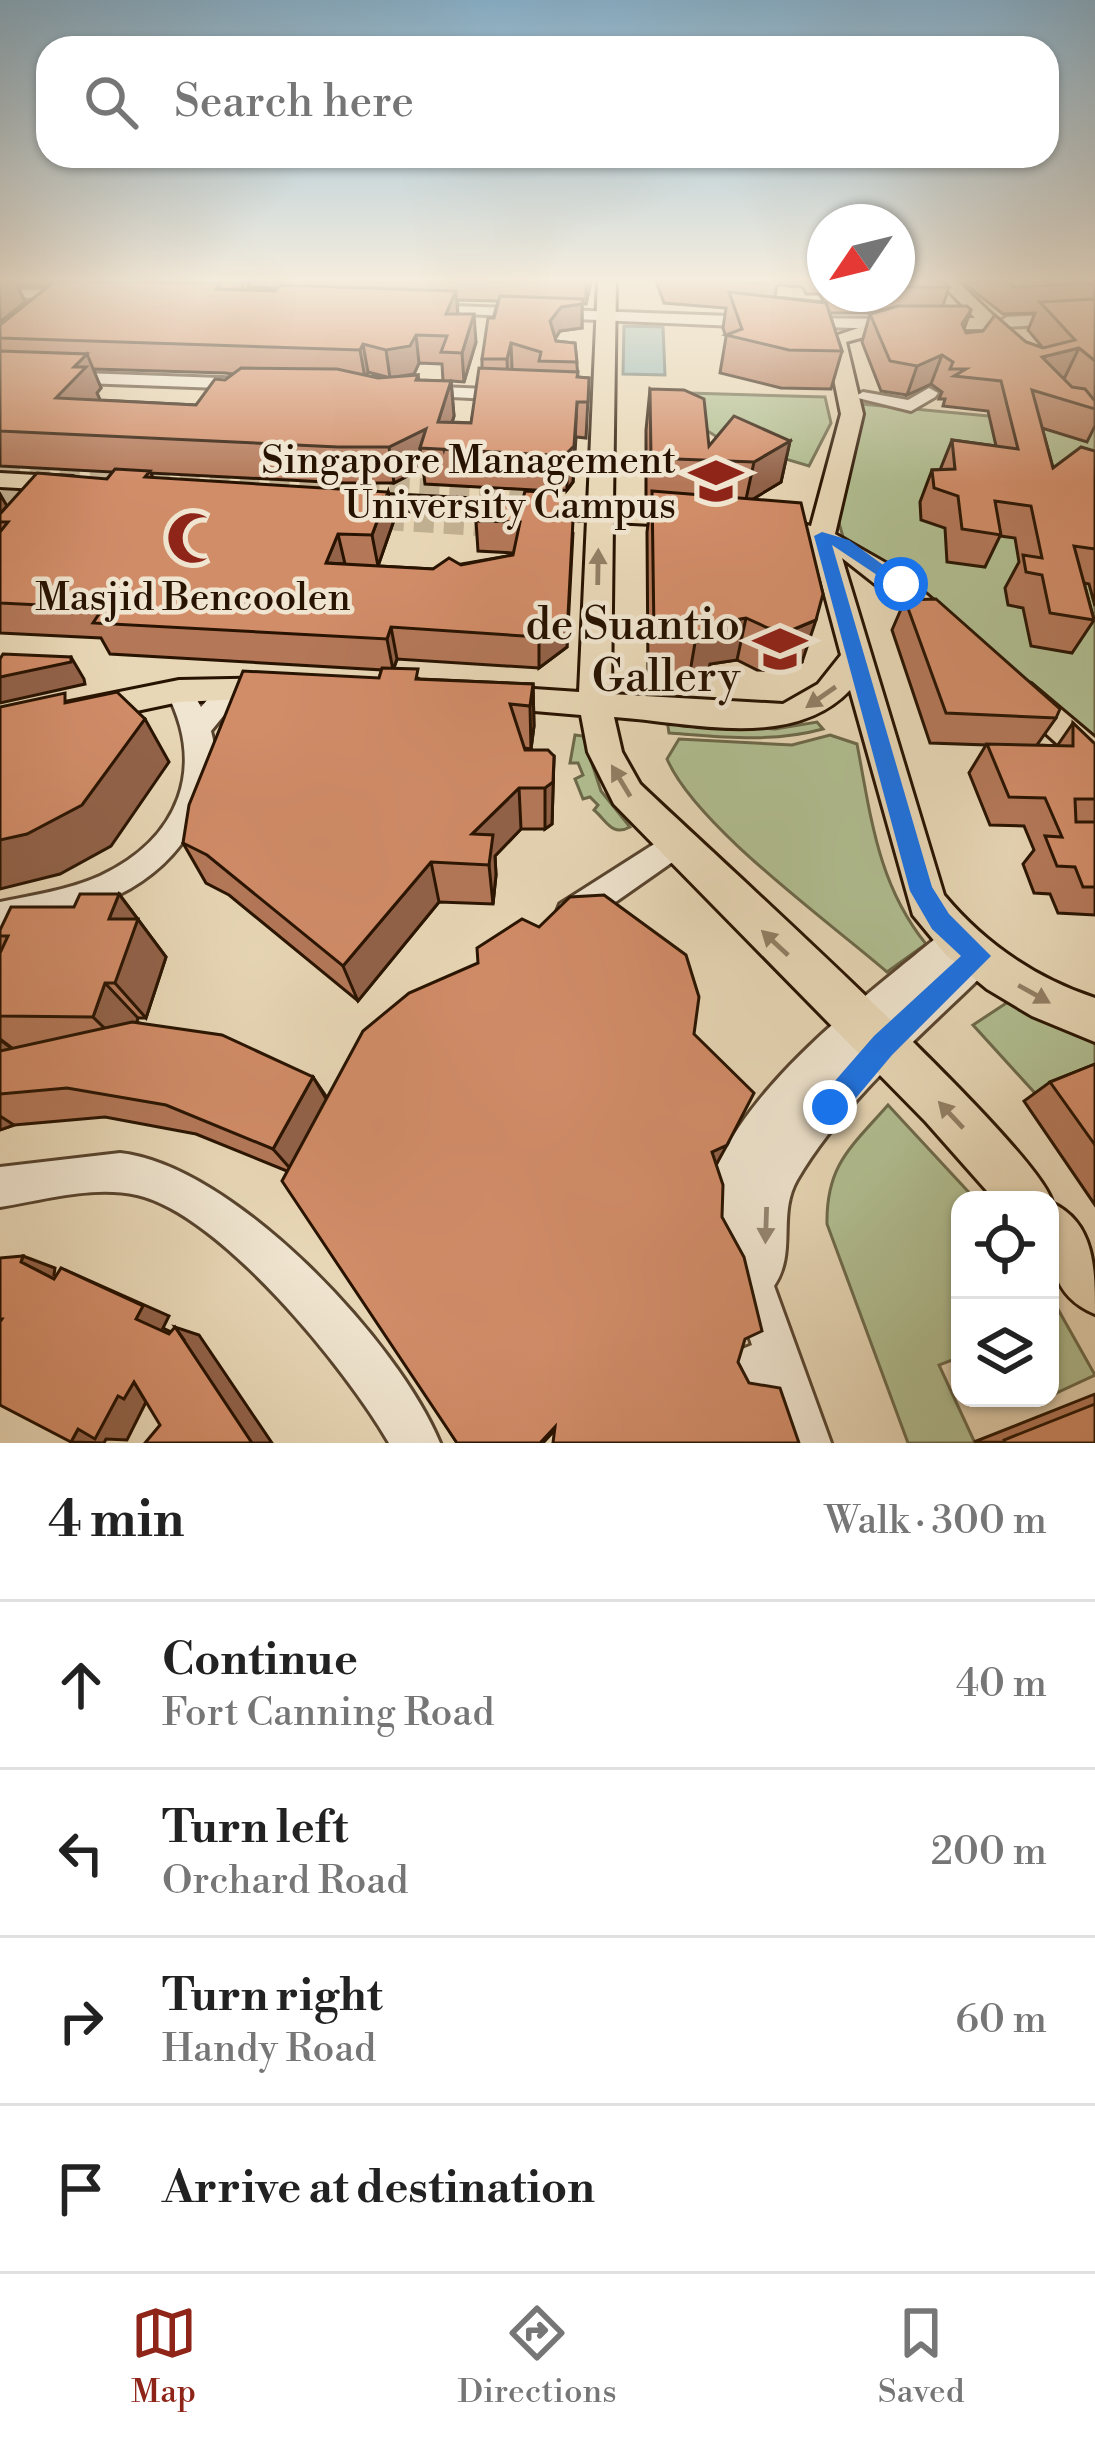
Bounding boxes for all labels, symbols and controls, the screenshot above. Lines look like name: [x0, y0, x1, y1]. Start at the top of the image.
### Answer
search box: [36, 36, 1059, 168]
icon: search: [78, 69, 144, 135]
text: Search here: [174, 74, 414, 131]
north arrow: [807, 204, 915, 312]
place label: Singapore Management University Campus: [261, 437, 676, 531]
school or university icon: Singapore Management University Campus: [687, 452, 745, 510]
mosque icon: Masjid Bencoolen: [164, 509, 222, 567]
one-way arrow: [588, 547, 607, 585]
route start: [874, 557, 928, 611]
place label: Masjid Bencoolen: [35, 574, 351, 623]
place label: de Suantio Gallery: [525, 597, 741, 706]
school or university icon: de Suantio Gallery: [751, 620, 809, 678]
one-way arrow: [805, 684, 837, 707]
one-way arrow: [611, 765, 633, 798]
one-way arrow: [761, 929, 790, 957]
one-way arrow: [1017, 982, 1050, 1003]
route end: [803, 1080, 857, 1134]
one-way arrow: [938, 1101, 966, 1130]
map controls: [951, 1191, 1059, 1407]
button: locate: [951, 1191, 1059, 1299]
one-way arrow: [756, 1206, 775, 1244]
button: layers: [951, 1299, 1059, 1407]
text: 4 min: [48, 1489, 184, 1553]
text: Walk · 300 m: [825, 1497, 1047, 1546]
text: Continue: [162, 1632, 358, 1689]
icon: ahead: [48, 1652, 114, 1718]
text: 40 m: [956, 1660, 1047, 1709]
text: Fort Canning Road: [162, 1689, 494, 1738]
text: Turn left: [162, 1800, 348, 1857]
icon: left: [48, 1820, 114, 1886]
text: 200 m: [931, 1828, 1047, 1877]
text: Orchard Road: [162, 1857, 408, 1906]
text: Turn right: [162, 1968, 383, 2025]
icon: right: [48, 1988, 114, 2054]
text: 60 m: [955, 1996, 1047, 2045]
text: Handy Road: [162, 2025, 376, 2074]
icon: arrive: [48, 2156, 114, 2222]
text: Arrive at destination: [162, 2160, 595, 2217]
tab: Map: [131, 2300, 197, 2413]
tab: Directions: [458, 2300, 617, 2413]
tab: Saved: [878, 2300, 964, 2413]

